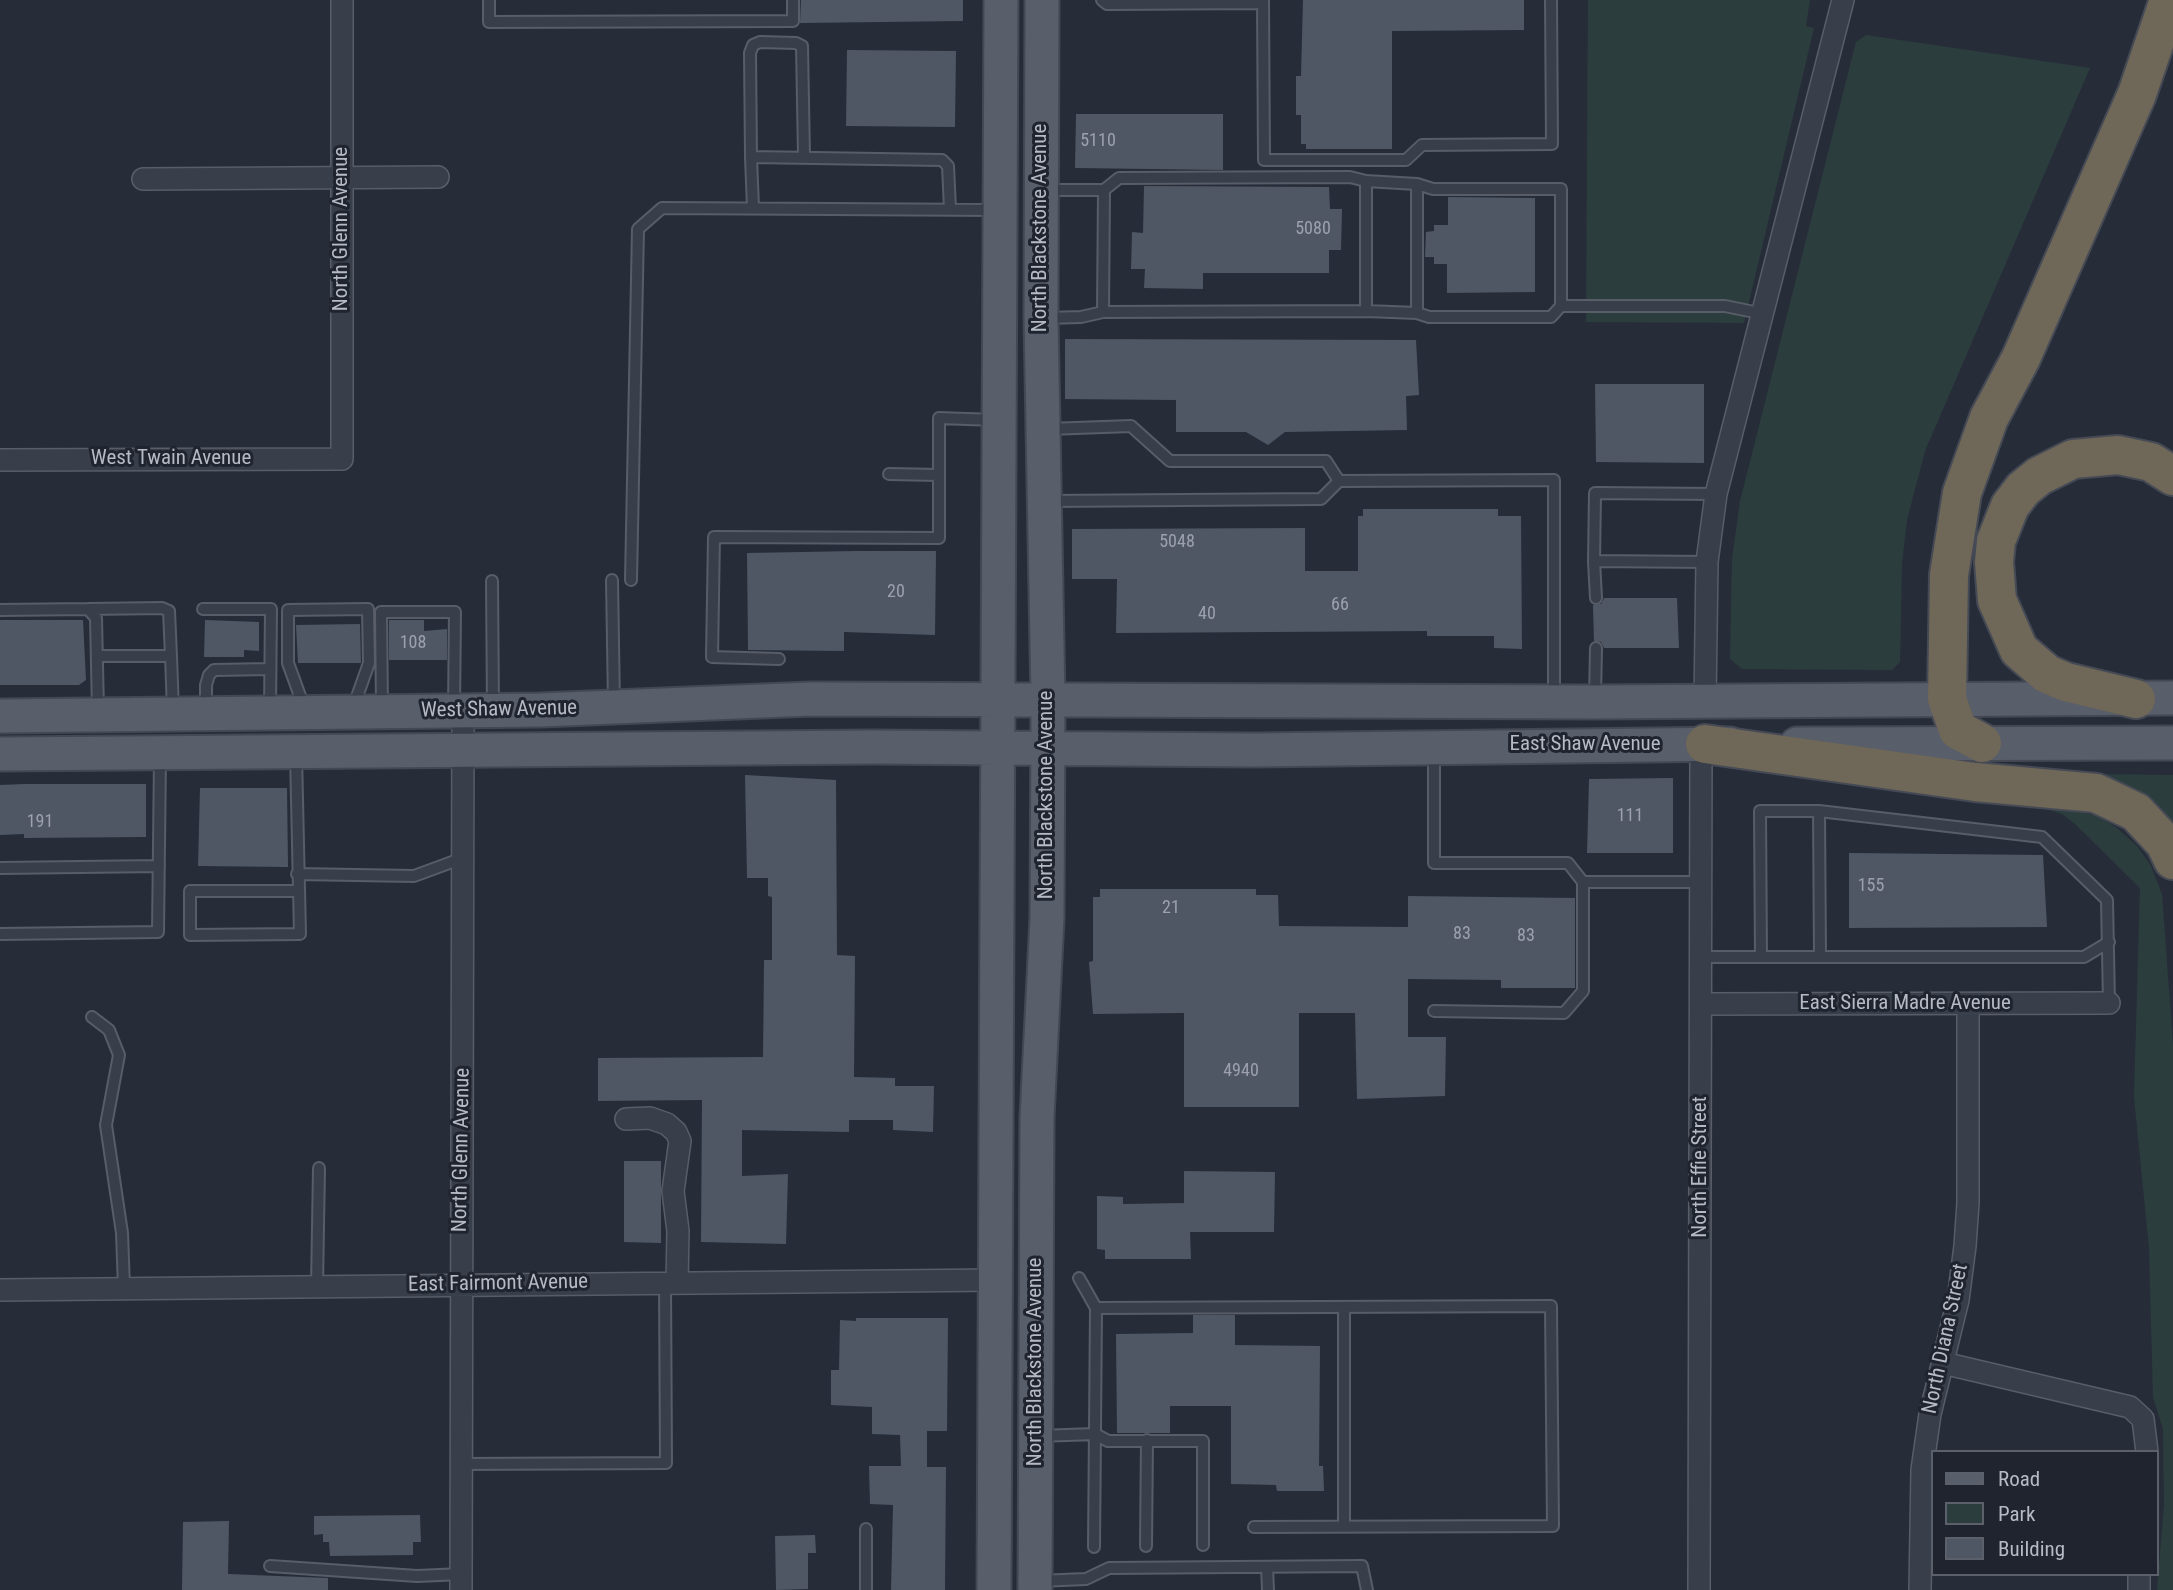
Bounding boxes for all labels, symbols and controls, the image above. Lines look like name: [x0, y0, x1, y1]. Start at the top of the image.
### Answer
street label: North Blackstone Avenue: [1028, 124, 1054, 332]
house number: 5110: [1080, 130, 1116, 152]
street label: North Glenn Avenue: [329, 147, 355, 311]
house number: 5080: [1295, 218, 1331, 240]
street label: West Twain Avenue: [91, 446, 251, 472]
house number: 5048: [1159, 531, 1195, 553]
house number: 20: [887, 581, 905, 603]
house number: 66: [1331, 594, 1349, 616]
house number: 40: [1198, 603, 1216, 625]
house number: 108: [400, 632, 426, 654]
street label: North Blackstone Avenue: [1034, 691, 1060, 899]
street label: West Shaw Avenue: [421, 696, 577, 724]
street label: East Shaw Avenue: [1509, 732, 1661, 758]
house number: 111: [1617, 805, 1643, 827]
house number: 191: [27, 811, 53, 833]
house number: 155: [1858, 875, 1884, 897]
house number: 21: [1162, 897, 1180, 919]
house number: 83: [1453, 923, 1471, 945]
house number: 83: [1517, 925, 1535, 947]
street label: East Sierra Madre Avenue: [1799, 991, 2011, 1017]
house number: 4940: [1223, 1060, 1259, 1082]
street label: North Glenn Avenue: [448, 1068, 476, 1232]
street label: North Effie Street: [1688, 1096, 1714, 1238]
street label: North Blackstone Avenue: [1023, 1258, 1049, 1466]
street label: North Diana Street: [1918, 1262, 1974, 1416]
street label: East Fairmont Avenue: [408, 1270, 588, 1298]
legend: [1932, 1450, 2159, 1576]
text: Road: [1998, 1467, 2040, 1491]
text: Park: [1998, 1502, 2035, 1526]
text: Building: [1998, 1537, 2065, 1561]

